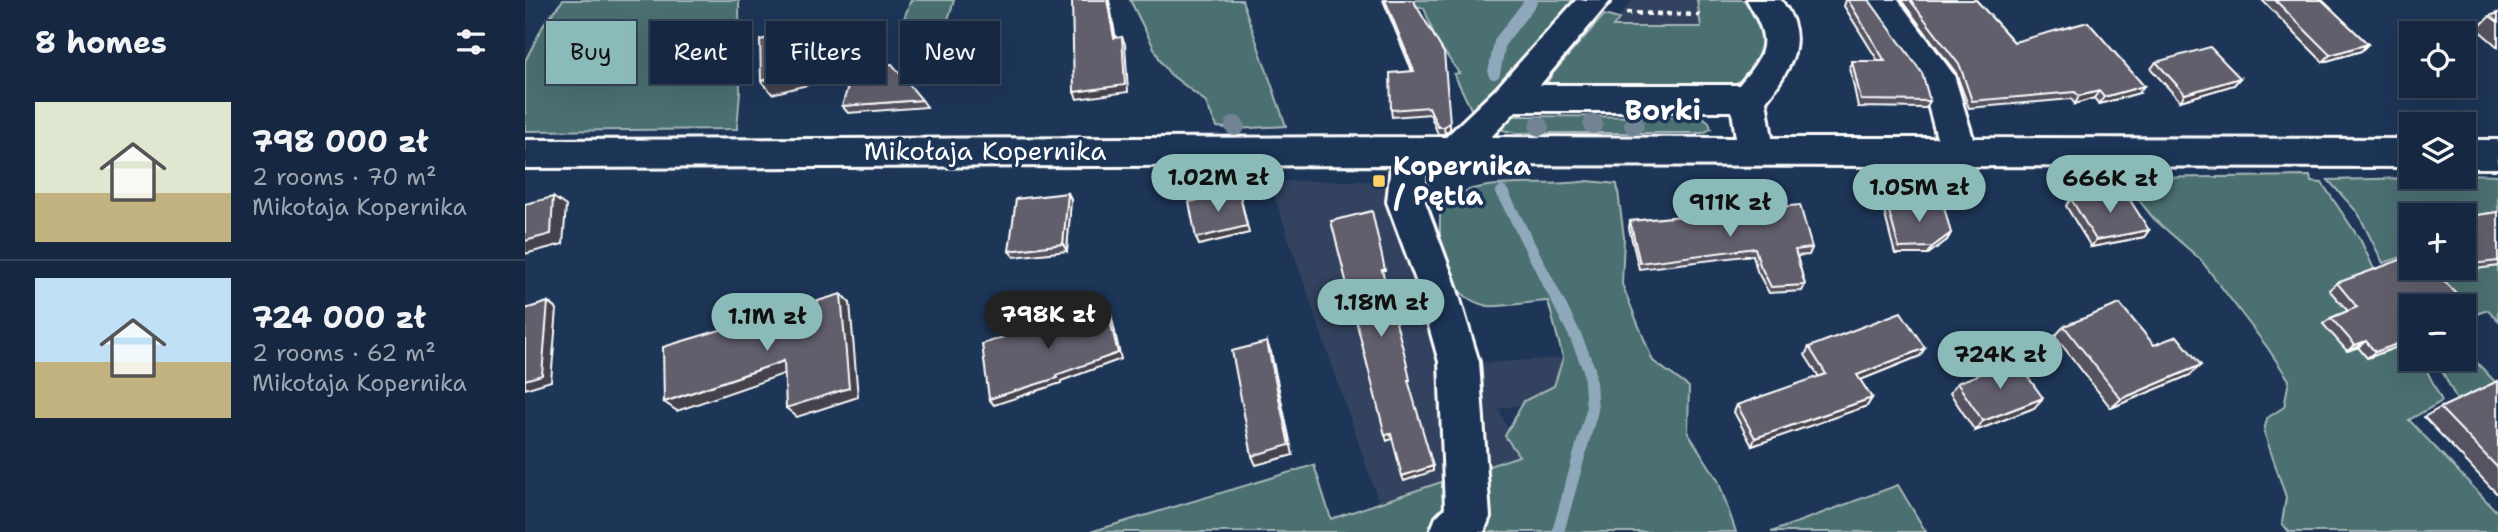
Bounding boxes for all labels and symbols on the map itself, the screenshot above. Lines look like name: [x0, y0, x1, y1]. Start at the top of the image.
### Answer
district label: Borki: [1625, 91, 1701, 129]
street label: Mikołaja Kopernika: [864, 133, 1106, 168]
place label: Kopernika / Pętla: [1393, 148, 1531, 213]
pin: 1.02M zł: [1146, 154, 1290, 214]
pin: 666K zł: [2045, 156, 2175, 215]
pin: 1.05M zł: [1847, 164, 1991, 224]
marker: Kopernika / Pętla: [1371, 173, 1387, 189]
pin: 911K zł: [1665, 180, 1795, 239]
pin: 1.18M zł: [1309, 280, 1453, 339]
pin: 798K zł: [983, 292, 1113, 351]
pin: 1.1M zł: [702, 294, 832, 353]
pin: 724K zł: [1935, 332, 2065, 391]

